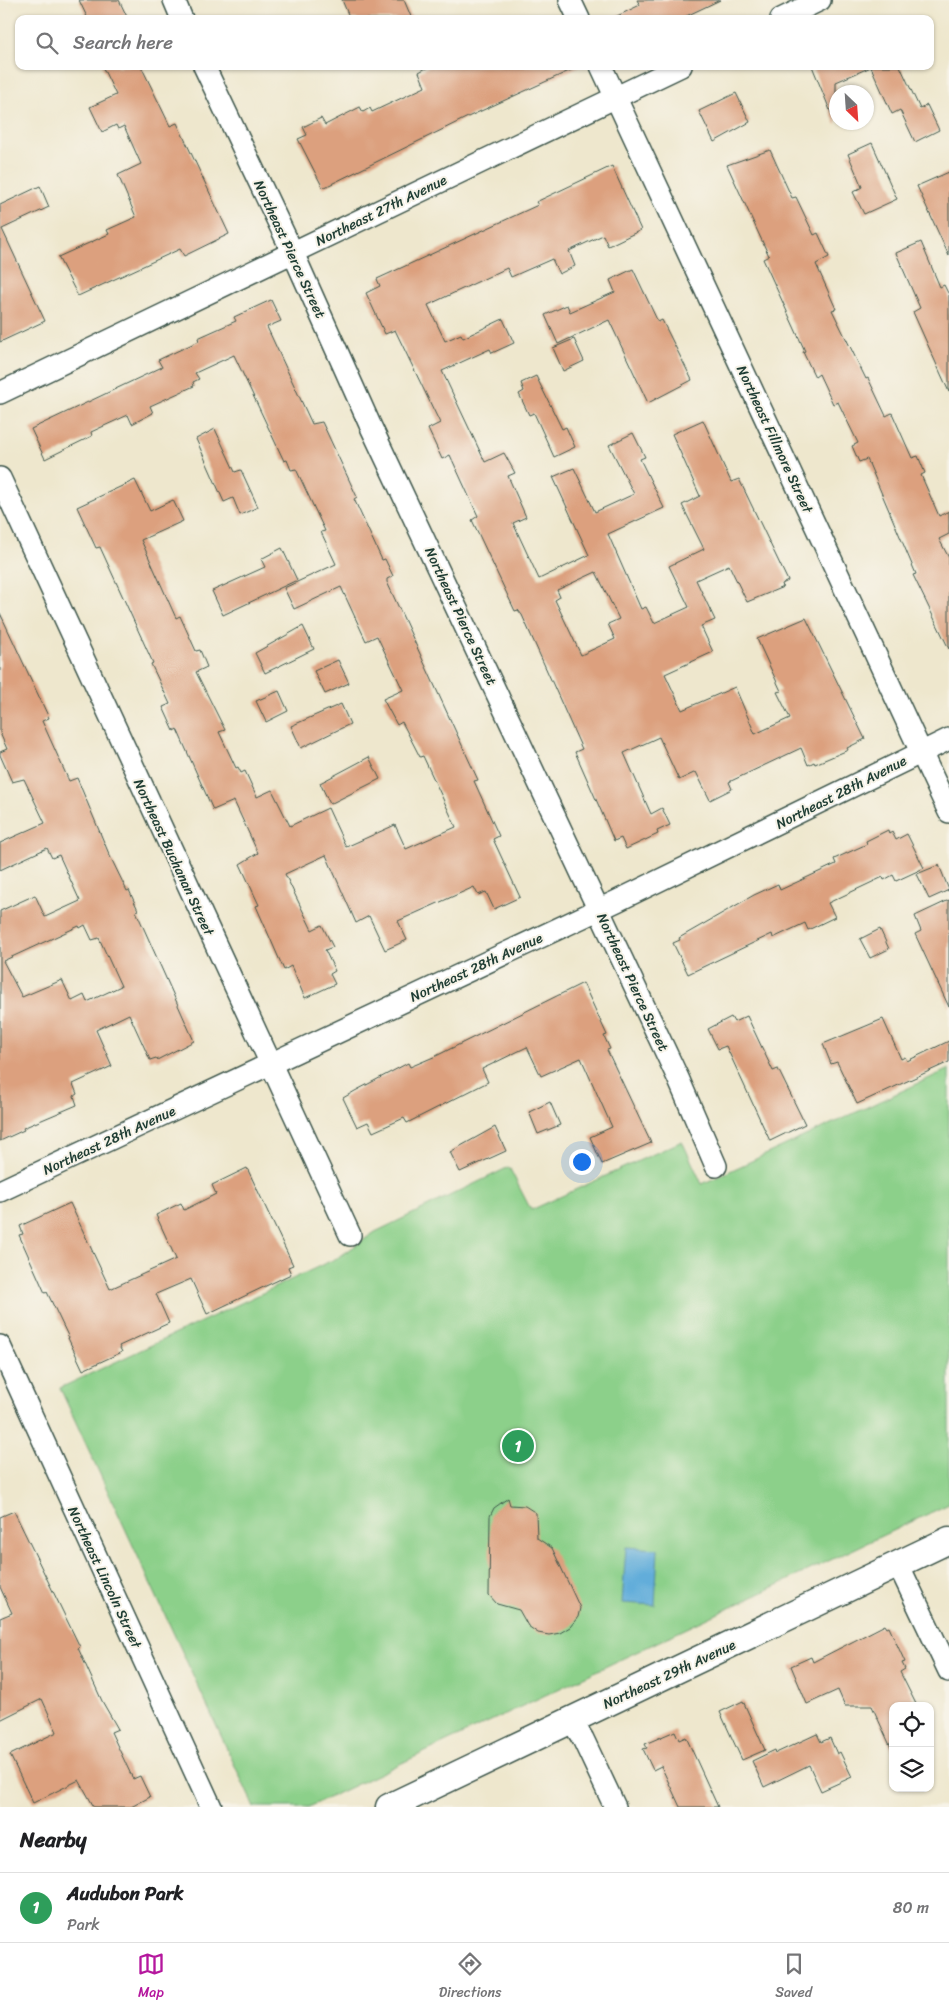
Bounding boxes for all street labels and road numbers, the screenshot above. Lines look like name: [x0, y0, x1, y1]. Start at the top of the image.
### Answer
street label: Northeast 27th Avenue: [311, 168, 452, 253]
street label: Northeast Pierce Street: [246, 176, 333, 323]
street label: Northeast Fillmore Street: [729, 361, 820, 518]
street label: Northeast Pierce Street: [417, 543, 504, 690]
street label: Northeast 28th Avenue: [771, 748, 911, 836]
street label: Northeast Buchanan Street: [126, 775, 222, 941]
street label: Northeast Pierce Street: [589, 909, 676, 1056]
street label: Northeast 28th Avenue: [406, 926, 547, 1009]
street label: Northeast 28th Avenue: [39, 1099, 180, 1182]
street label: Northeast Lincoln Street: [61, 1502, 149, 1654]
street label: Northeast 29th Avenue: [598, 1632, 740, 1716]

